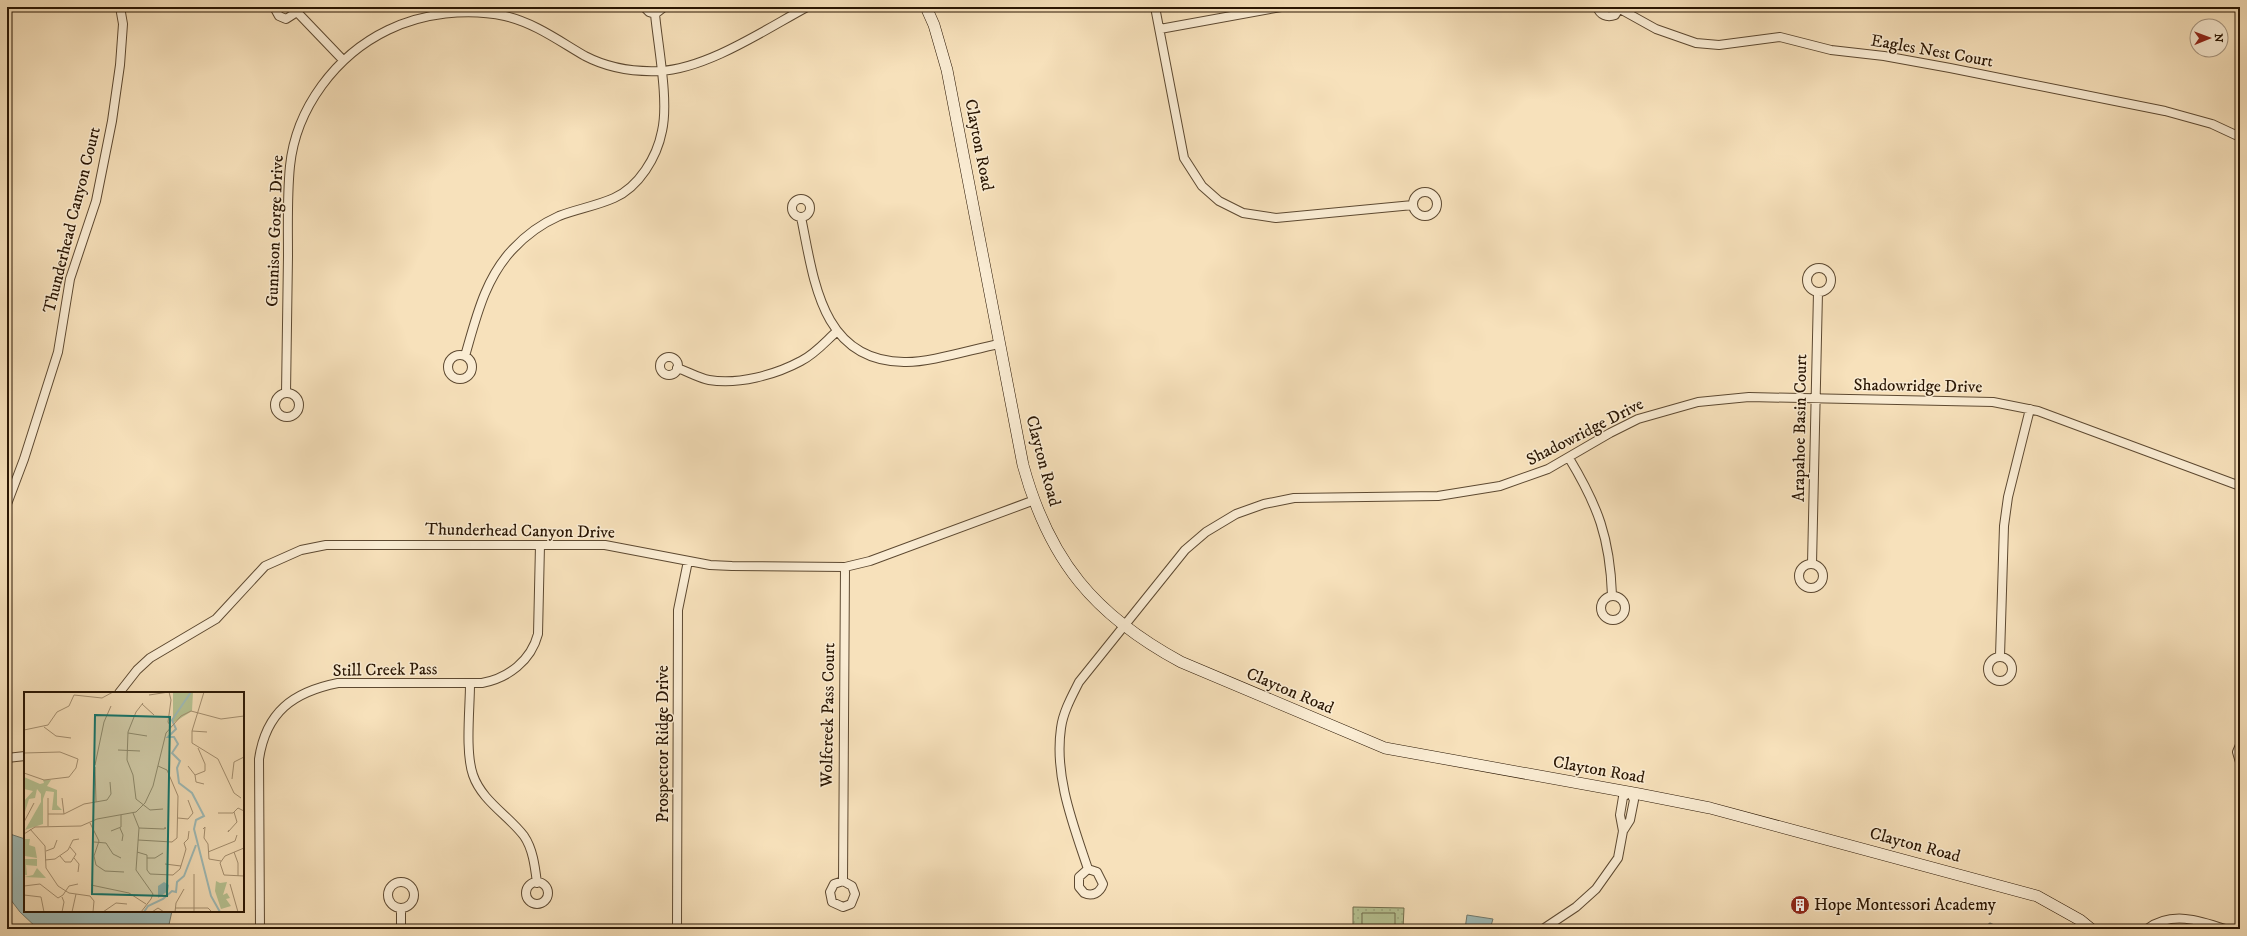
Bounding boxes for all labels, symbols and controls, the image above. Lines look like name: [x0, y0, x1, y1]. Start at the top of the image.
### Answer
north arrow: [2189, 18, 2229, 58]
street label: Eagles Nest Court: [1869, 29, 1995, 73]
text: N: [2211, 33, 2225, 42]
street label: Clayton Road: [959, 97, 999, 193]
street label: Thunderhead Canyon Court: [38, 124, 106, 316]
street label: Gunnison Gorge Drive: [261, 155, 289, 307]
street label: Arapahoe Basin Court: [1788, 353, 1812, 502]
street label: Shadowridge Drive: [1853, 374, 1983, 398]
street label: Shadowridge Drive: [1523, 393, 1647, 471]
street label: Clayton Road: [1020, 413, 1066, 509]
street label: Thunderhead Canyon Drive: [425, 518, 615, 544]
street label: Wolfcreek Pass Court: [816, 642, 840, 789]
street label: Still Creek Pass: [332, 658, 438, 682]
street label: Clayton Road: [1243, 663, 1338, 720]
street label: Prospector Ridge Drive: [652, 665, 674, 823]
inset map: [24, 692, 244, 912]
street label: Clayton Road: [1551, 751, 1647, 789]
street label: Clayton Road: [1867, 822, 1963, 868]
building icon: Hope Montessori Academy: [1789, 894, 1811, 916]
place label: Hope Montessori Academy: [1814, 894, 1997, 916]

